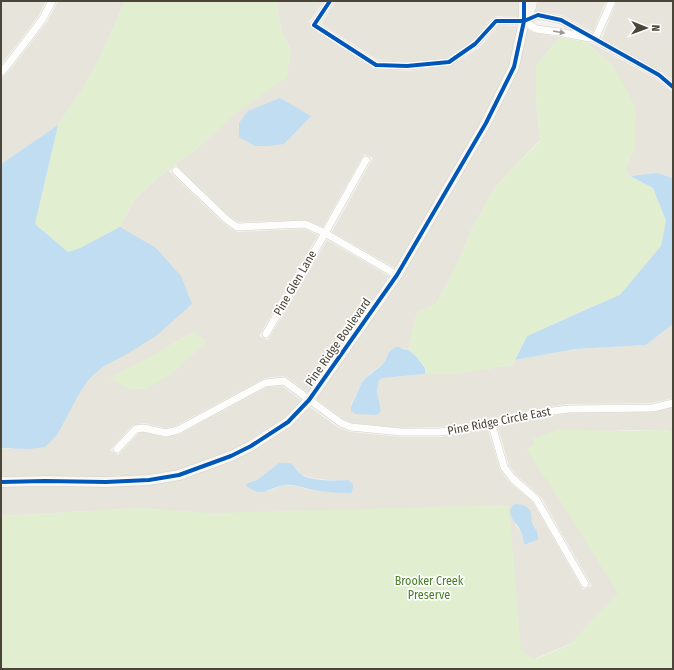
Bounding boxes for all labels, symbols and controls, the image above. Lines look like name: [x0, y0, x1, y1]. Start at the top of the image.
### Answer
north arrow: [626, 8, 666, 48]
text: N: [649, 25, 662, 32]
one-way arrow: [553, 29, 565, 35]
street label: Pine Glen Lane: [271, 248, 319, 318]
street label: Pine Ridge Boulevard: [302, 295, 374, 389]
street label: Pine Ridge Circle East: [446, 404, 552, 438]
park label: Brooker Creek Preserve: [395, 574, 464, 602]

